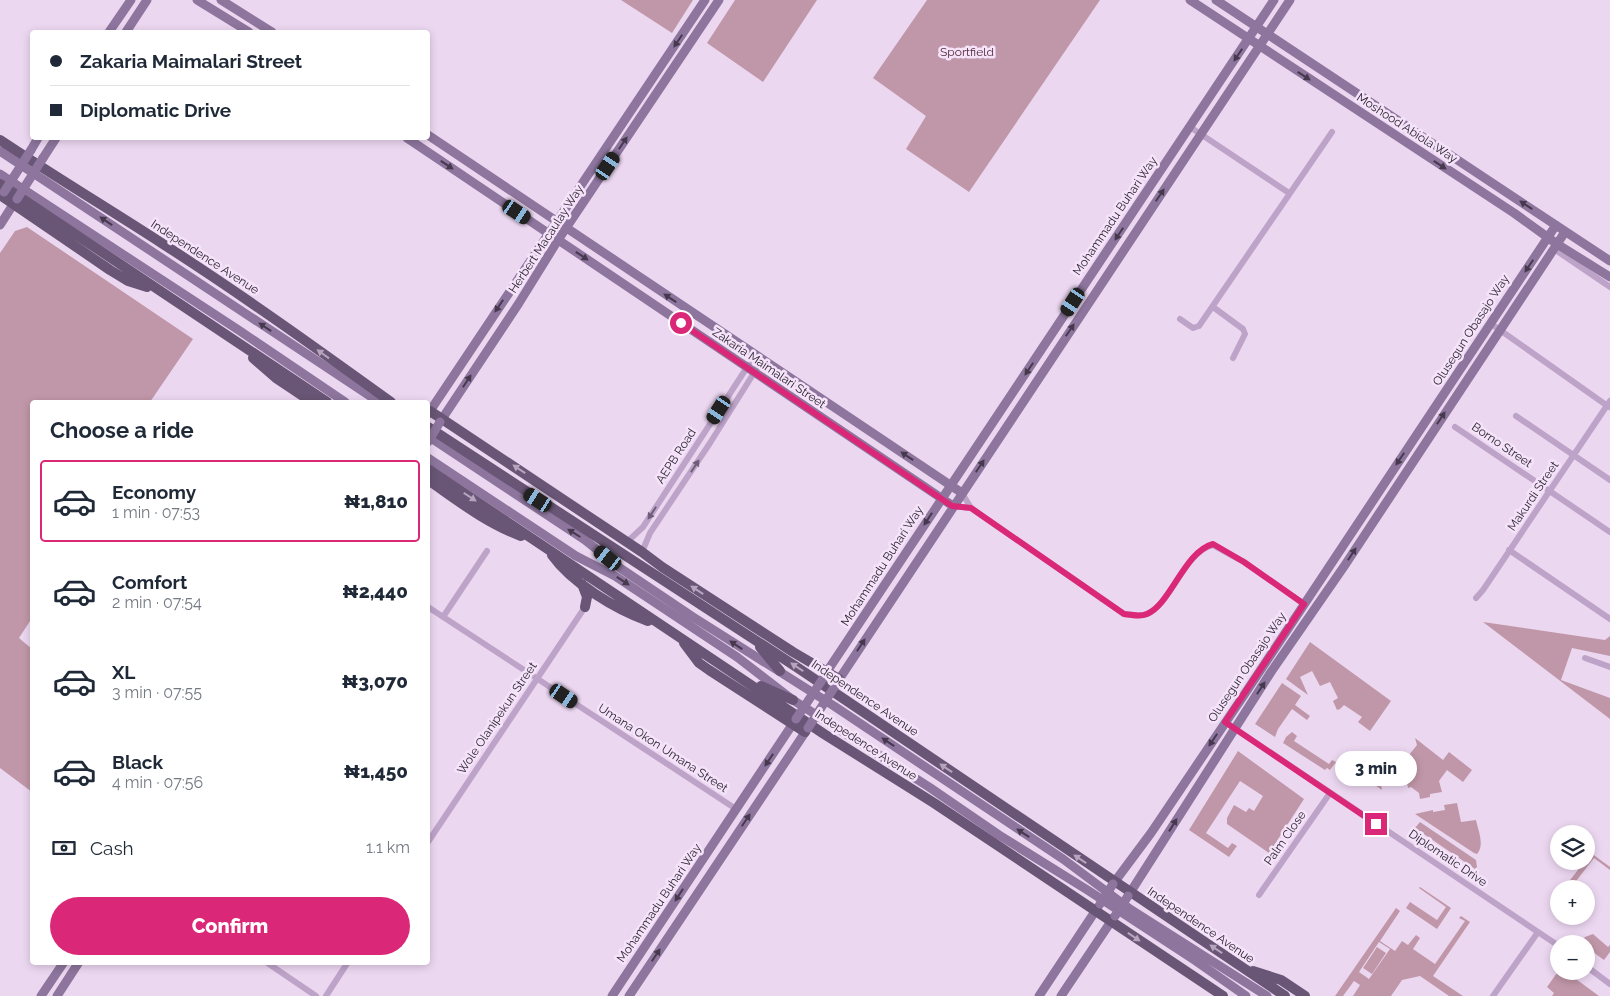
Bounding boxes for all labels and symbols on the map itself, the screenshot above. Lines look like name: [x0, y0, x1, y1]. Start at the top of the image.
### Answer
one-way arrow: [673, 34, 683, 48]
park label: Sportfield: [940, 45, 994, 59]
one-way arrow: [1233, 48, 1243, 62]
one-way arrow: [1297, 71, 1310, 80]
street label: Moshood Abiola Way: [1354, 90, 1460, 166]
one-way arrow: [618, 136, 628, 150]
car: [593, 149, 622, 183]
street label: Mohammadu Buhari Way: [1070, 154, 1160, 278]
one-way arrow: [441, 160, 454, 170]
one-way arrow: [1433, 160, 1446, 169]
street label: Herbert Macaulay Way: [506, 182, 587, 296]
one-way arrow: [1155, 188, 1165, 202]
car: [500, 197, 533, 227]
one-way arrow: [1519, 200, 1533, 210]
one-way arrow: [99, 216, 113, 226]
street label: Independence Avenue: [148, 217, 262, 297]
one-way arrow: [1114, 227, 1123, 241]
one-way arrow: [575, 251, 589, 261]
one-way arrow: [1524, 259, 1533, 272]
street label: Olusegun Obasajo Way: [1430, 272, 1512, 388]
car: [1058, 285, 1087, 319]
one-way arrow: [663, 293, 676, 302]
one-way arrow: [494, 299, 504, 313]
route start: [670, 312, 692, 334]
one-way arrow: [258, 322, 272, 332]
one-way arrow: [1065, 324, 1075, 337]
street label: Zakaria Maimalari Street: [710, 325, 828, 411]
one-way arrow: [317, 348, 330, 359]
one-way arrow: [1024, 363, 1033, 376]
one-way arrow: [462, 375, 472, 388]
car: [704, 393, 733, 427]
one-way arrow: [1437, 412, 1446, 425]
street label: Borno Street: [1469, 420, 1535, 470]
street label: AEPB Road: [653, 426, 699, 486]
one-way arrow: [900, 451, 914, 461]
one-way arrow: [1395, 452, 1405, 466]
one-way arrow: [691, 459, 700, 473]
one-way arrow: [975, 459, 985, 473]
street label: Makurdi Street: [1505, 459, 1561, 533]
one-way arrow: [512, 465, 526, 474]
car: [521, 486, 554, 514]
one-way arrow: [463, 493, 477, 502]
street label: Mohammadu Buhari Way: [838, 503, 926, 629]
one-way arrow: [648, 506, 657, 520]
one-way arrow: [923, 512, 933, 525]
one-way arrow: [567, 529, 580, 538]
car: [591, 543, 624, 573]
one-way arrow: [1348, 547, 1357, 561]
one-way arrow: [616, 577, 630, 586]
one-way arrow: [690, 585, 704, 595]
street label: Olusegun Obasajo Way: [1205, 609, 1289, 725]
one-way arrow: [857, 638, 866, 652]
one-way arrow: [730, 641, 743, 650]
street label: Independence Avenue: [809, 657, 921, 739]
street label: Wole Olanipekun Street: [454, 659, 540, 777]
one-way arrow: [790, 662, 804, 672]
car: [547, 681, 580, 711]
one-way arrow: [1256, 682, 1265, 695]
street label: Umana Okon Umana Street: [596, 701, 730, 795]
street label: Indepedence Avenue: [812, 707, 920, 783]
one-way arrow: [1208, 734, 1218, 747]
one-way arrow: [881, 737, 895, 747]
callout: 3 min: [1335, 752, 1417, 786]
one-way arrow: [764, 753, 774, 766]
one-way arrow: [939, 763, 952, 773]
street label: Palm Close: [1261, 808, 1309, 868]
one-way arrow: [741, 813, 751, 827]
route end: [1365, 813, 1387, 835]
one-way arrow: [1168, 819, 1178, 832]
street label: Diplomatic Drive: [1406, 827, 1490, 889]
one-way arrow: [1016, 828, 1030, 837]
street label: Mohammadu Buhari Way: [614, 841, 704, 965]
one-way arrow: [1074, 854, 1087, 864]
street label: Independence Avenue: [1145, 884, 1257, 966]
one-way arrow: [675, 889, 684, 902]
one-way arrow: [1127, 932, 1141, 942]
one-way arrow: [1209, 944, 1222, 954]
one-way arrow: [651, 949, 661, 962]

